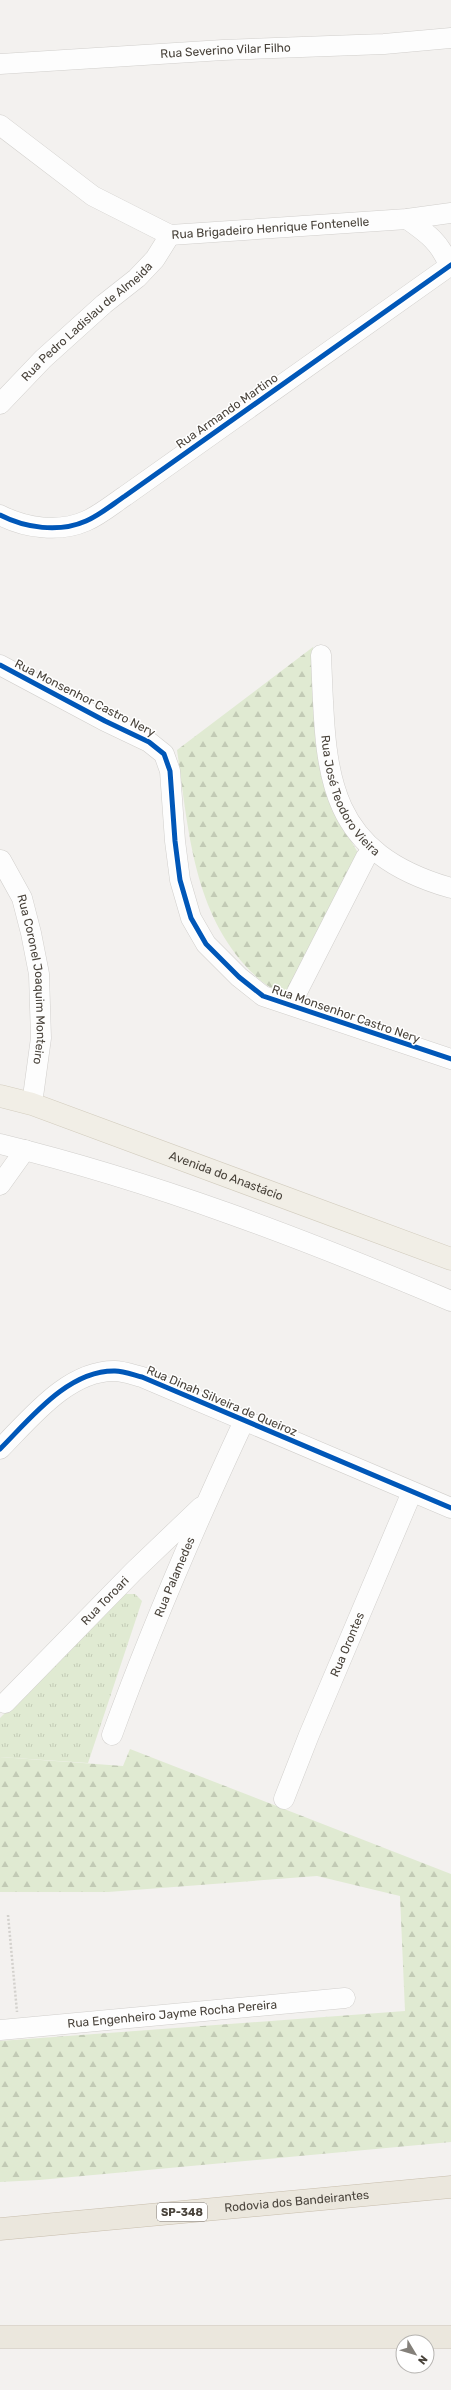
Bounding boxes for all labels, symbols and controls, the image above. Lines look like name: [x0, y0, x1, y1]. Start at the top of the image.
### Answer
street label: Rua Severino Vilar Filho: [160, 40, 291, 61]
street label: Rua Brigadeiro Henrique Fontenelle: [171, 215, 370, 242]
street label: Rua Pedro Ladislau de Almeida: [19, 259, 155, 384]
street label: Rua Armando Martino: [173, 371, 281, 451]
street label: Rua Monsenhor Castro Nery: [12, 656, 158, 740]
street label: Rua José Teodoro Vieira: [318, 734, 383, 859]
street label: Rua Coronel Joaquim Monteiro: [14, 893, 48, 1066]
street label: Rua Monsenhor Castro Nery: [270, 982, 422, 1046]
street label: Avenida do Anastácio: [167, 1148, 285, 1203]
street label: Rua Dinah Silveira de Queiroz: [144, 1363, 300, 1439]
street label: Rua Palamedes: [151, 1535, 198, 1619]
street label: Rua Toroari: [78, 1573, 132, 1628]
street label: Rua Orontes: [327, 1610, 367, 1679]
street label: Rua Engenheiro Jayme Rocha Pereira: [67, 1997, 278, 2031]
street label: Rodovia dos Bandeirantes: [224, 2188, 370, 2215]
road number: SP-348: [157, 2203, 207, 2221]
north arrow: [395, 2334, 435, 2374]
text: N: [415, 2353, 430, 2367]

